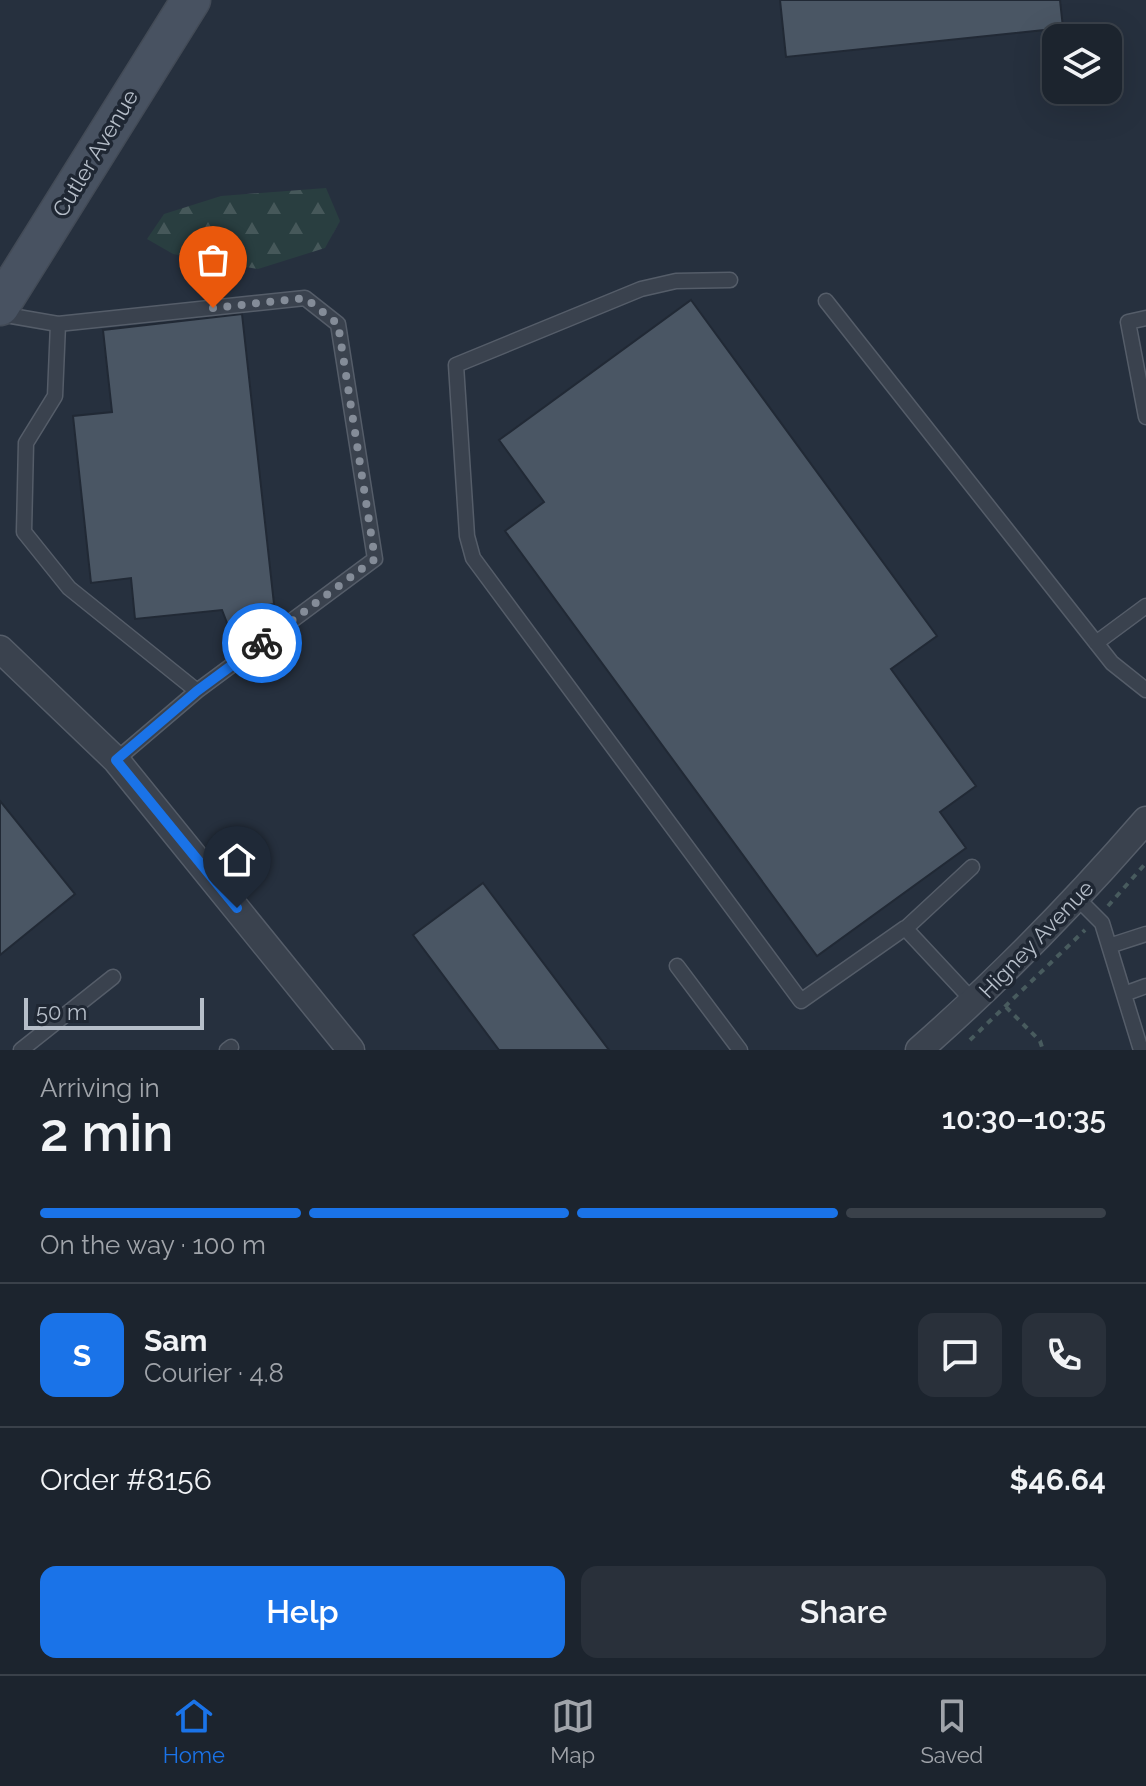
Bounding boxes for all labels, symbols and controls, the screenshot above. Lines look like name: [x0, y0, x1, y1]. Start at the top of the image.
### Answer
map controls: [1042, 24, 1122, 104]
button: layers: [1042, 24, 1122, 104]
street label: Cutler Avenue: [47, 85, 143, 221]
pin: [179, 226, 247, 308]
icon: bag: [191, 238, 235, 282]
courier: [222, 603, 302, 683]
icon: bike: [240, 621, 284, 665]
pin: [203, 826, 271, 908]
icon: home: [215, 838, 259, 882]
street label: Higney Avenue: [973, 875, 1099, 1003]
scale bar: [24, 994, 204, 1030]
text: 50 m: [36, 999, 87, 1025]
text: Arriving in: [40, 1073, 160, 1103]
text: 10:30–10:35: [942, 1101, 1106, 1136]
text: 2 min: [40, 1102, 173, 1163]
text: On the way · 100 m: [40, 1230, 266, 1260]
button: chat: [918, 1313, 1002, 1397]
button: phone: [1022, 1313, 1106, 1397]
text: Sam: [144, 1323, 207, 1358]
text: S: [73, 1338, 91, 1373]
text: Courier · 4.8: [144, 1358, 284, 1388]
text: Order #8156: [40, 1462, 212, 1497]
text: $46.64: [1010, 1462, 1106, 1497]
button: Help: [40, 1566, 565, 1658]
button: Share: [581, 1566, 1106, 1658]
tab: Home: [163, 1694, 225, 1768]
tab: Map: [550, 1694, 595, 1768]
tab: Saved: [920, 1694, 983, 1768]

